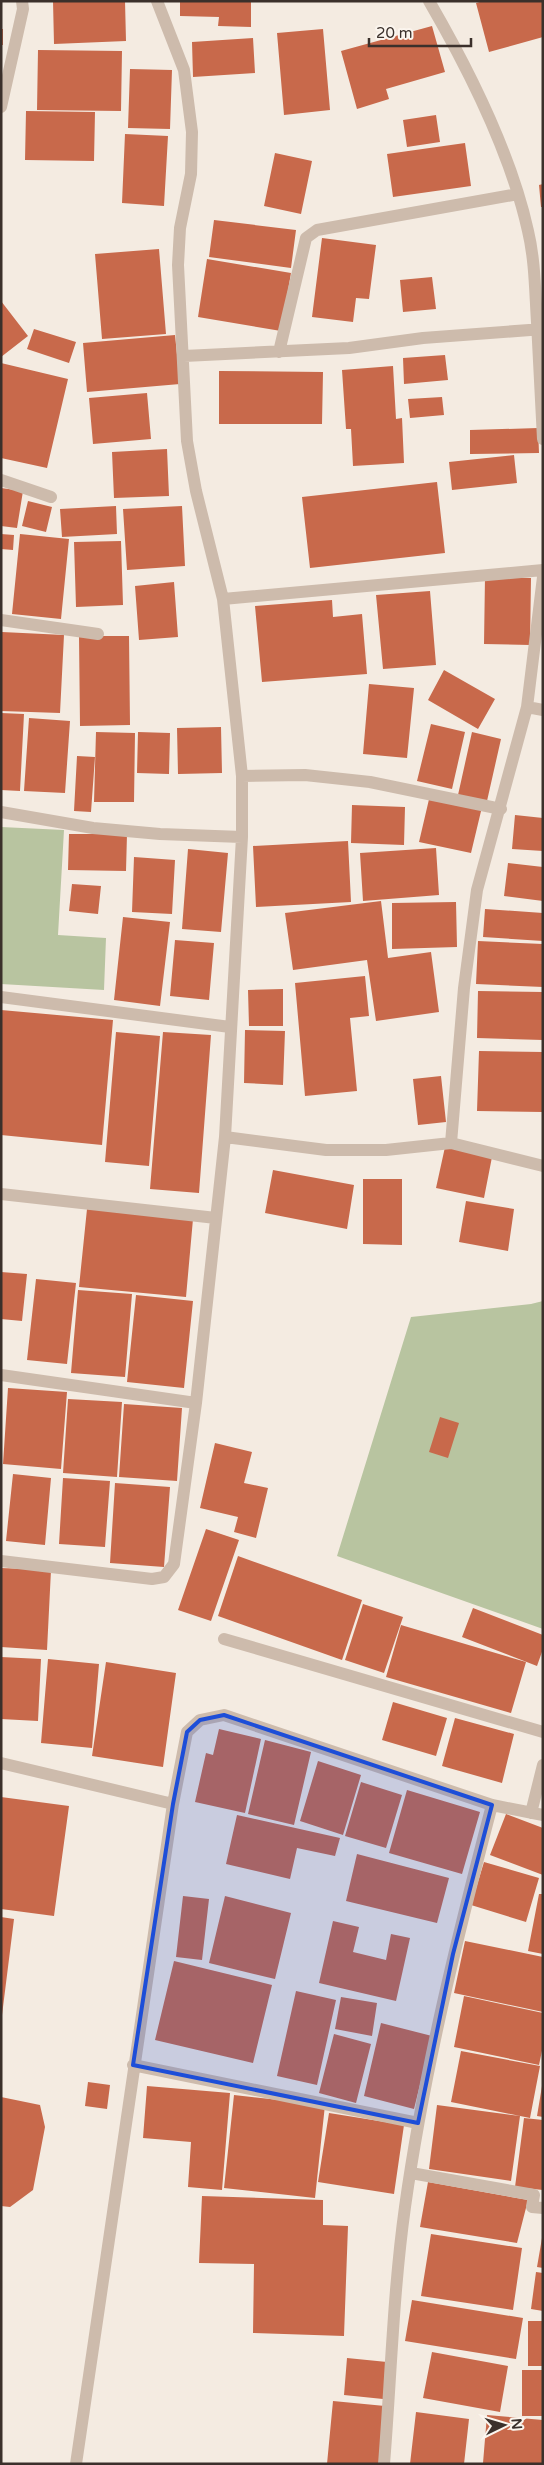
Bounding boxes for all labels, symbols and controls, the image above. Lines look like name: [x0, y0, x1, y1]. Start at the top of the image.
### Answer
scale bar: [369, 15, 472, 47]
text: 20 m: [376, 24, 413, 42]
north arrow: [479, 2400, 529, 2450]
text: N: [507, 2418, 525, 2430]

